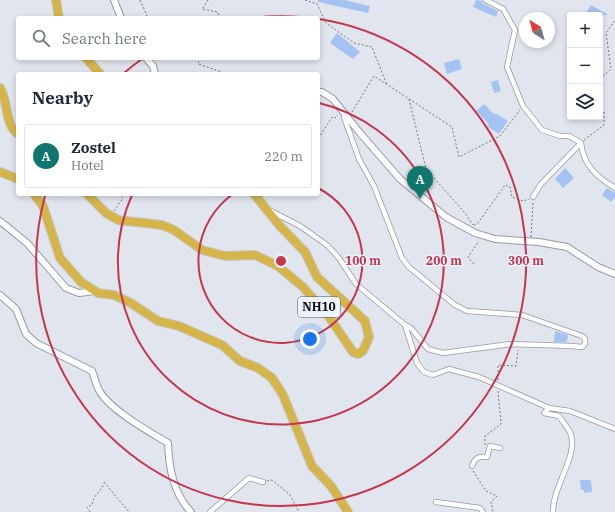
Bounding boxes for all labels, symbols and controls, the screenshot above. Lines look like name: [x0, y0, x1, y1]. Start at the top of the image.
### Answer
north arrow: [519, 12, 555, 48]
map controls: [567, 12, 603, 120]
button: +: [567, 12, 603, 48]
search box: [16, 16, 320, 60]
icon: search: [30, 27, 52, 49]
text: Search here: [62, 29, 147, 48]
button: −: [567, 48, 603, 84]
button: layers: [567, 84, 603, 120]
text: Nearby: [32, 87, 93, 109]
text: Zostel: [71, 138, 116, 157]
text: A: [41, 148, 51, 165]
text: 220 m: [264, 148, 303, 165]
text: Hotel: [71, 157, 104, 174]
pin: A: [407, 166, 433, 199]
text: 100 m: [345, 253, 381, 268]
text: 200 m: [426, 253, 462, 268]
text: 300 m: [508, 253, 544, 268]
centre of rings: [274, 254, 288, 268]
road number: NH10: [298, 297, 340, 317]
your location: [300, 329, 320, 349]

